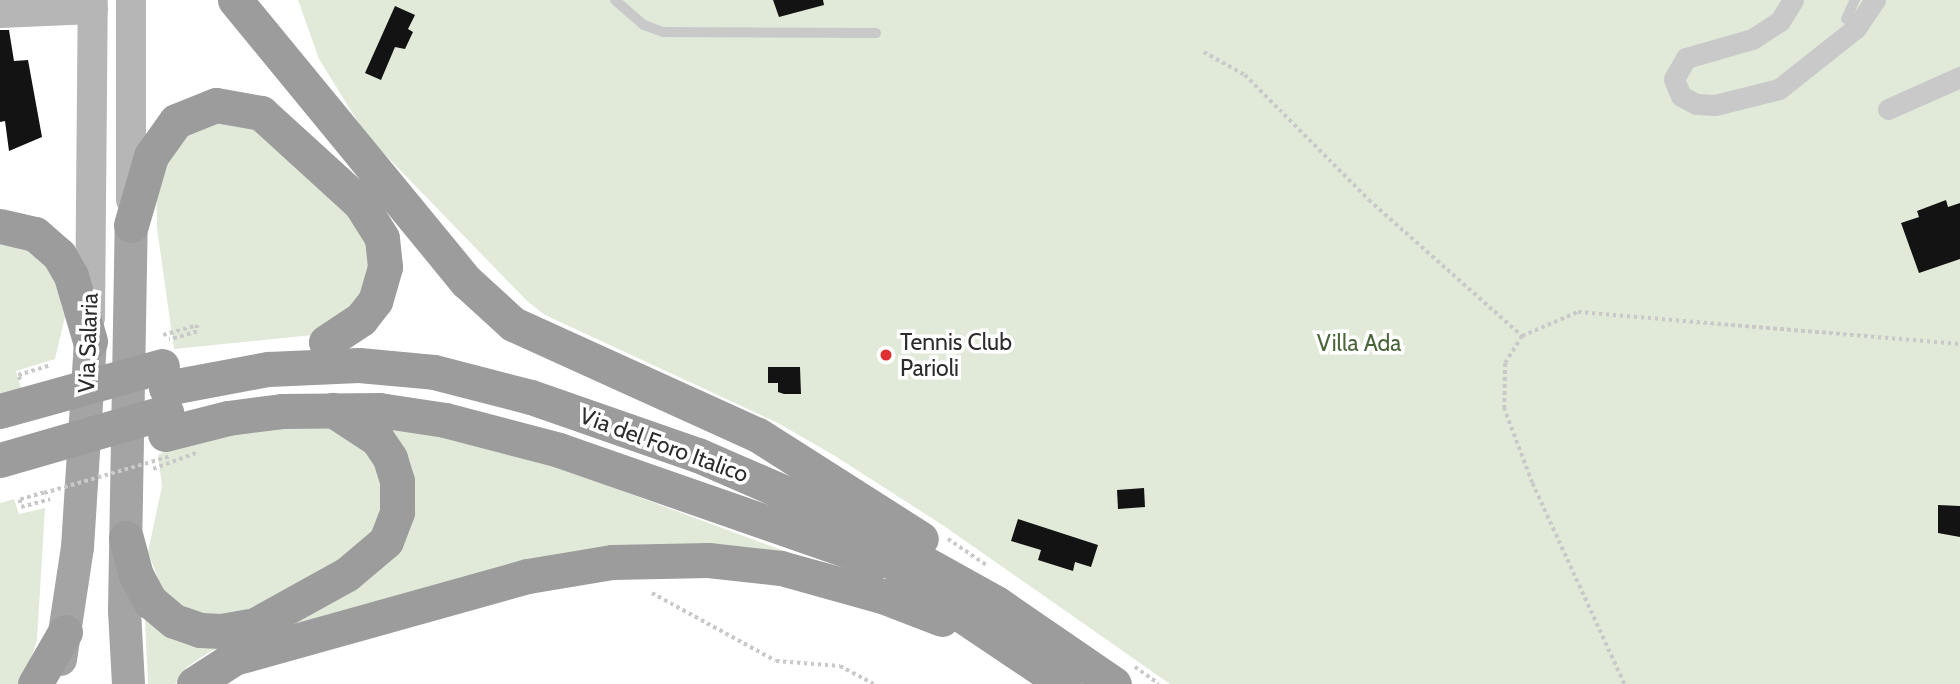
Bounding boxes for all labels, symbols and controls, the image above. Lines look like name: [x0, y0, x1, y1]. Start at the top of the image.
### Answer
street label: Via Salaria: [72, 292, 104, 394]
place label: Tennis Club Parioli: [900, 328, 1012, 382]
park label: Villa Ada: [1317, 329, 1401, 357]
marker: Tennis Club Parioli: [878, 347, 894, 363]
street label: Via del Foro Italico: [576, 402, 752, 488]

